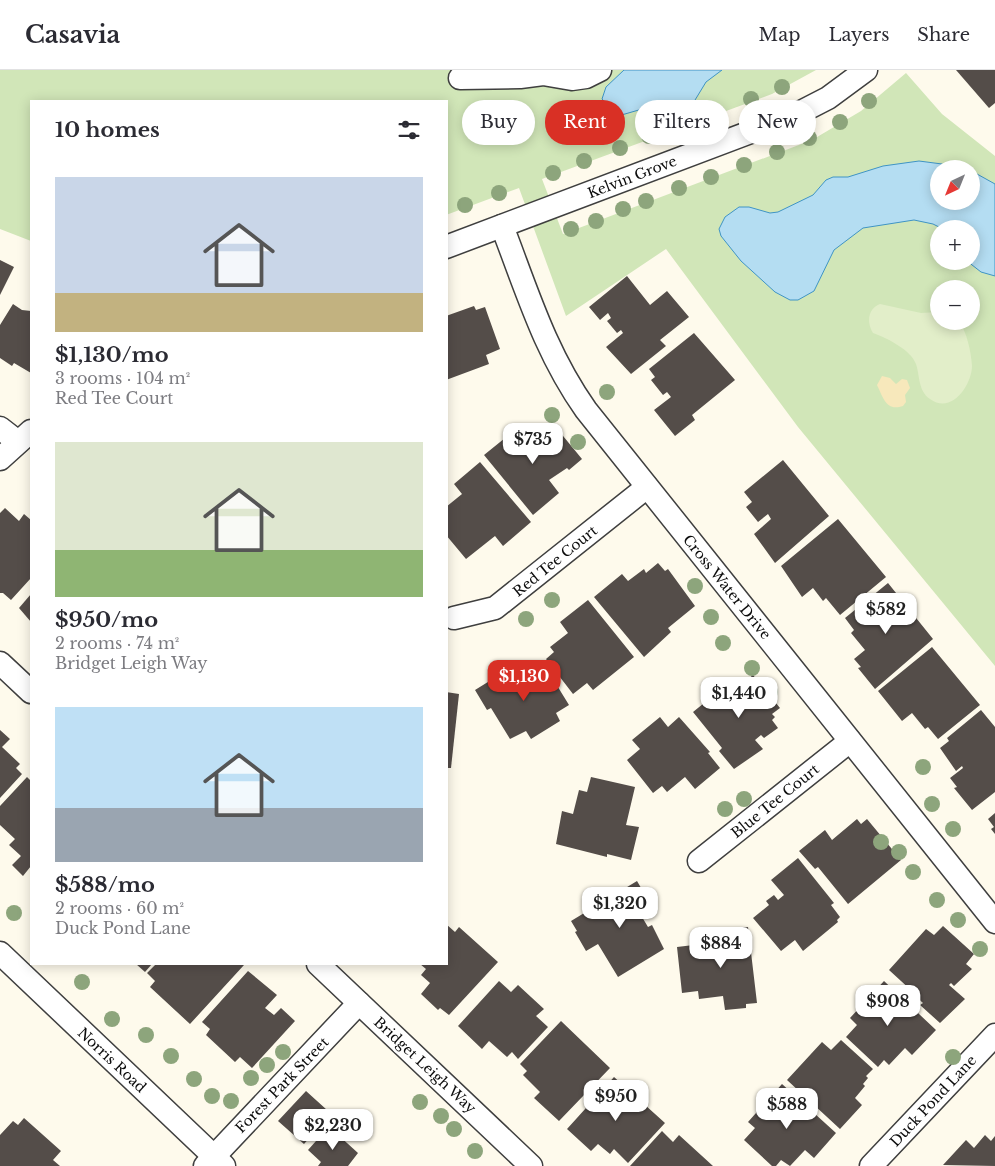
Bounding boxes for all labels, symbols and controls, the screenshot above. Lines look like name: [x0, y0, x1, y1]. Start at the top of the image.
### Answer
text: Casavia: [25, 20, 120, 49]
text: Map: [759, 24, 800, 46]
text: Layers: [828, 24, 889, 46]
text: Share: [917, 24, 970, 46]
chip: Buy: [462, 100, 535, 145]
chip: Rent: [545, 100, 625, 145]
chip: Filters: [635, 100, 729, 145]
chip: New: [739, 100, 816, 145]
icon: filters: [395, 116, 423, 144]
text: 10 homes: [55, 117, 160, 143]
street label: Kelvin Grove: [585, 152, 679, 202]
north arrow: [930, 160, 980, 210]
map controls: [930, 160, 980, 330]
icon: home: [194, 210, 284, 300]
button: +: [930, 220, 980, 270]
button: −: [930, 280, 980, 330]
text: $1,130/mo: [55, 342, 169, 368]
text: 3 rooms · 104 m²: [55, 368, 190, 388]
text: Red Tee Court: [55, 388, 173, 408]
pin: $735: [503, 422, 563, 465]
text: $735: [514, 429, 552, 449]
icon: home: [194, 475, 284, 565]
street label: Red Tee Court: [509, 521, 601, 601]
street label: Cross Water Drive: [679, 531, 775, 643]
pin: $582: [856, 592, 916, 635]
text: $582: [866, 599, 906, 619]
text: $950/mo: [55, 607, 158, 633]
text: 2 rooms · 74 m²: [55, 633, 179, 653]
text: Bridget Leigh Way: [55, 653, 207, 673]
pin: $1,130: [483, 660, 565, 702]
text: $1,130: [499, 666, 549, 686]
pin: $1,440: [698, 676, 780, 719]
text: $1,440: [712, 683, 766, 703]
icon: home: [194, 740, 284, 830]
street label: Blue Tee Court: [727, 760, 823, 842]
text: $588/mo: [55, 872, 155, 898]
pin: $1,320: [579, 886, 661, 929]
text: $1,320: [593, 893, 647, 913]
text: 2 rooms · 60 m²: [55, 898, 184, 918]
text: Duck Pond Lane: [55, 918, 191, 938]
pin: $884: [691, 926, 751, 969]
text: $884: [700, 933, 742, 953]
pin: $908: [858, 984, 918, 1027]
text: $908: [866, 991, 910, 1011]
street label: Bridget Leigh Way: [370, 1013, 480, 1117]
street label: Norris Road: [74, 1024, 150, 1097]
street label: Forest Park Street: [232, 1033, 333, 1137]
street label: Duck Pond Lane: [886, 1051, 980, 1151]
pin: $950: [586, 1080, 646, 1122]
text: $950: [595, 1086, 637, 1106]
pin: $588: [757, 1088, 817, 1130]
text: $588: [767, 1094, 807, 1114]
pin: $2,230: [292, 1108, 374, 1151]
text: $2,230: [304, 1115, 362, 1135]

